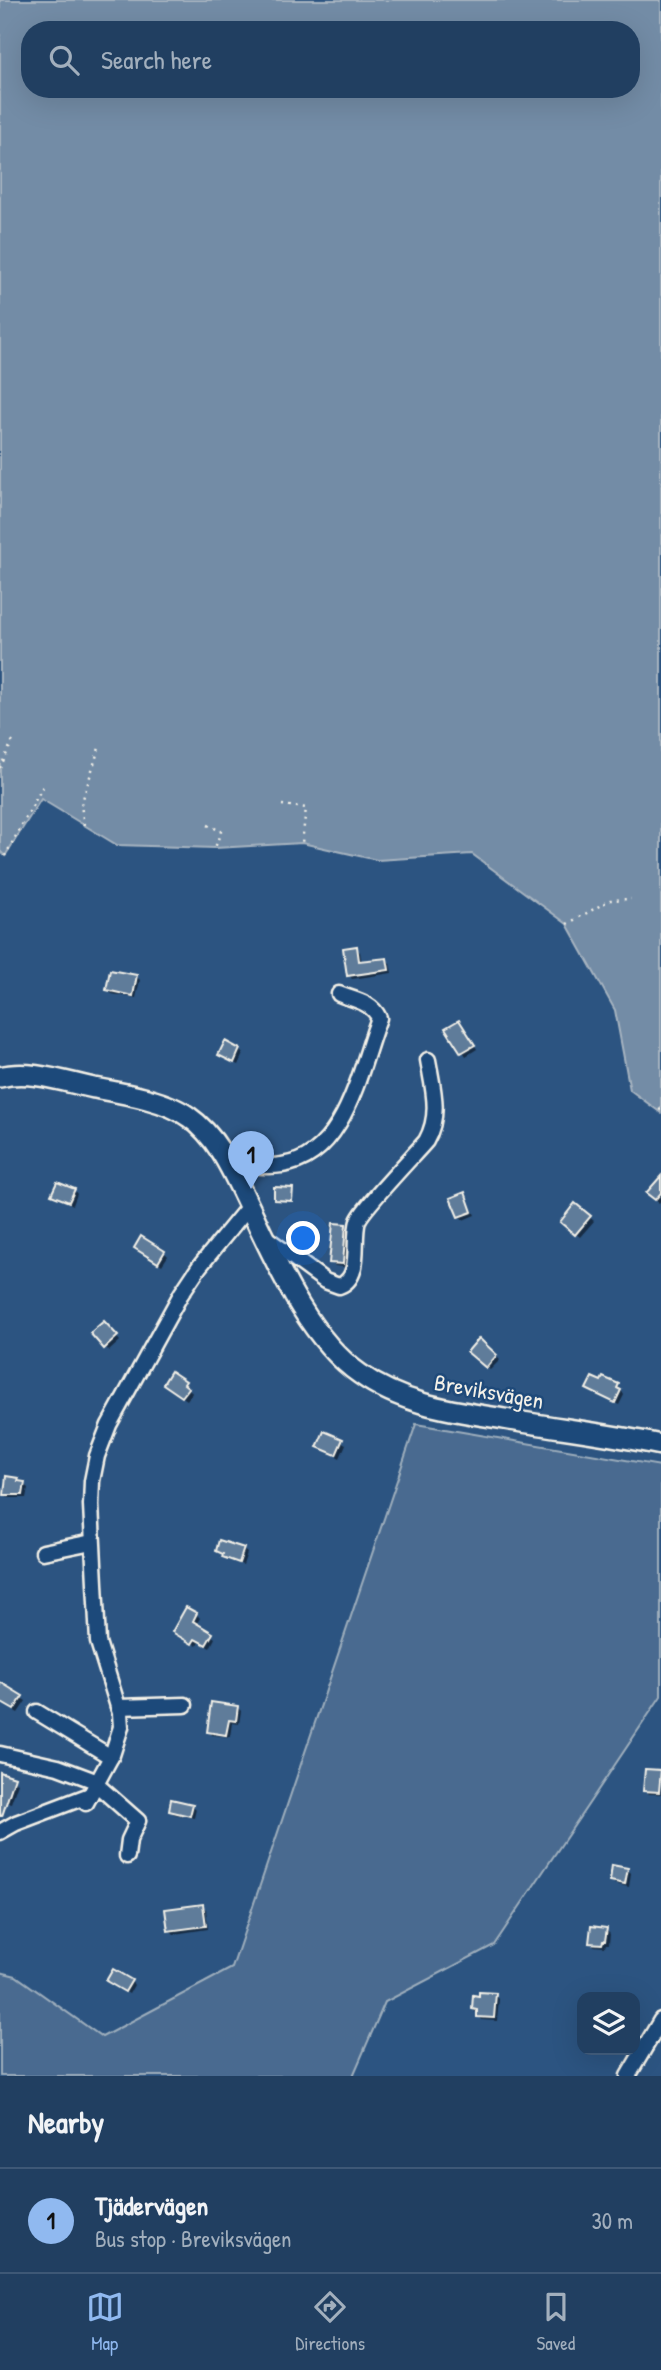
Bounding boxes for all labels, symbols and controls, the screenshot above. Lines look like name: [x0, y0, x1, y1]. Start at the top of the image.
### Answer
search box: [21, 21, 640, 98]
icon: search: [45, 41, 83, 79]
text: Search here: [101, 42, 212, 77]
pin: 1: [228, 1131, 274, 1189]
your location: [286, 1221, 320, 1255]
street label: Breviksvägen: [432, 1366, 546, 1416]
map controls: [577, 1992, 640, 2055]
button: layers: [577, 1992, 640, 2055]
text: Nearby: [28, 2102, 104, 2142]
text: Tjädervägen: [95, 2188, 208, 2223]
text: 1: [47, 2205, 55, 2236]
text: 30 m: [591, 2205, 633, 2236]
text: Bus stop · Breviksvägen: [95, 2223, 292, 2254]
tab: Map: [86, 2288, 124, 2356]
tab: Directions: [295, 2288, 365, 2356]
tab: Saved: [537, 2288, 575, 2356]

